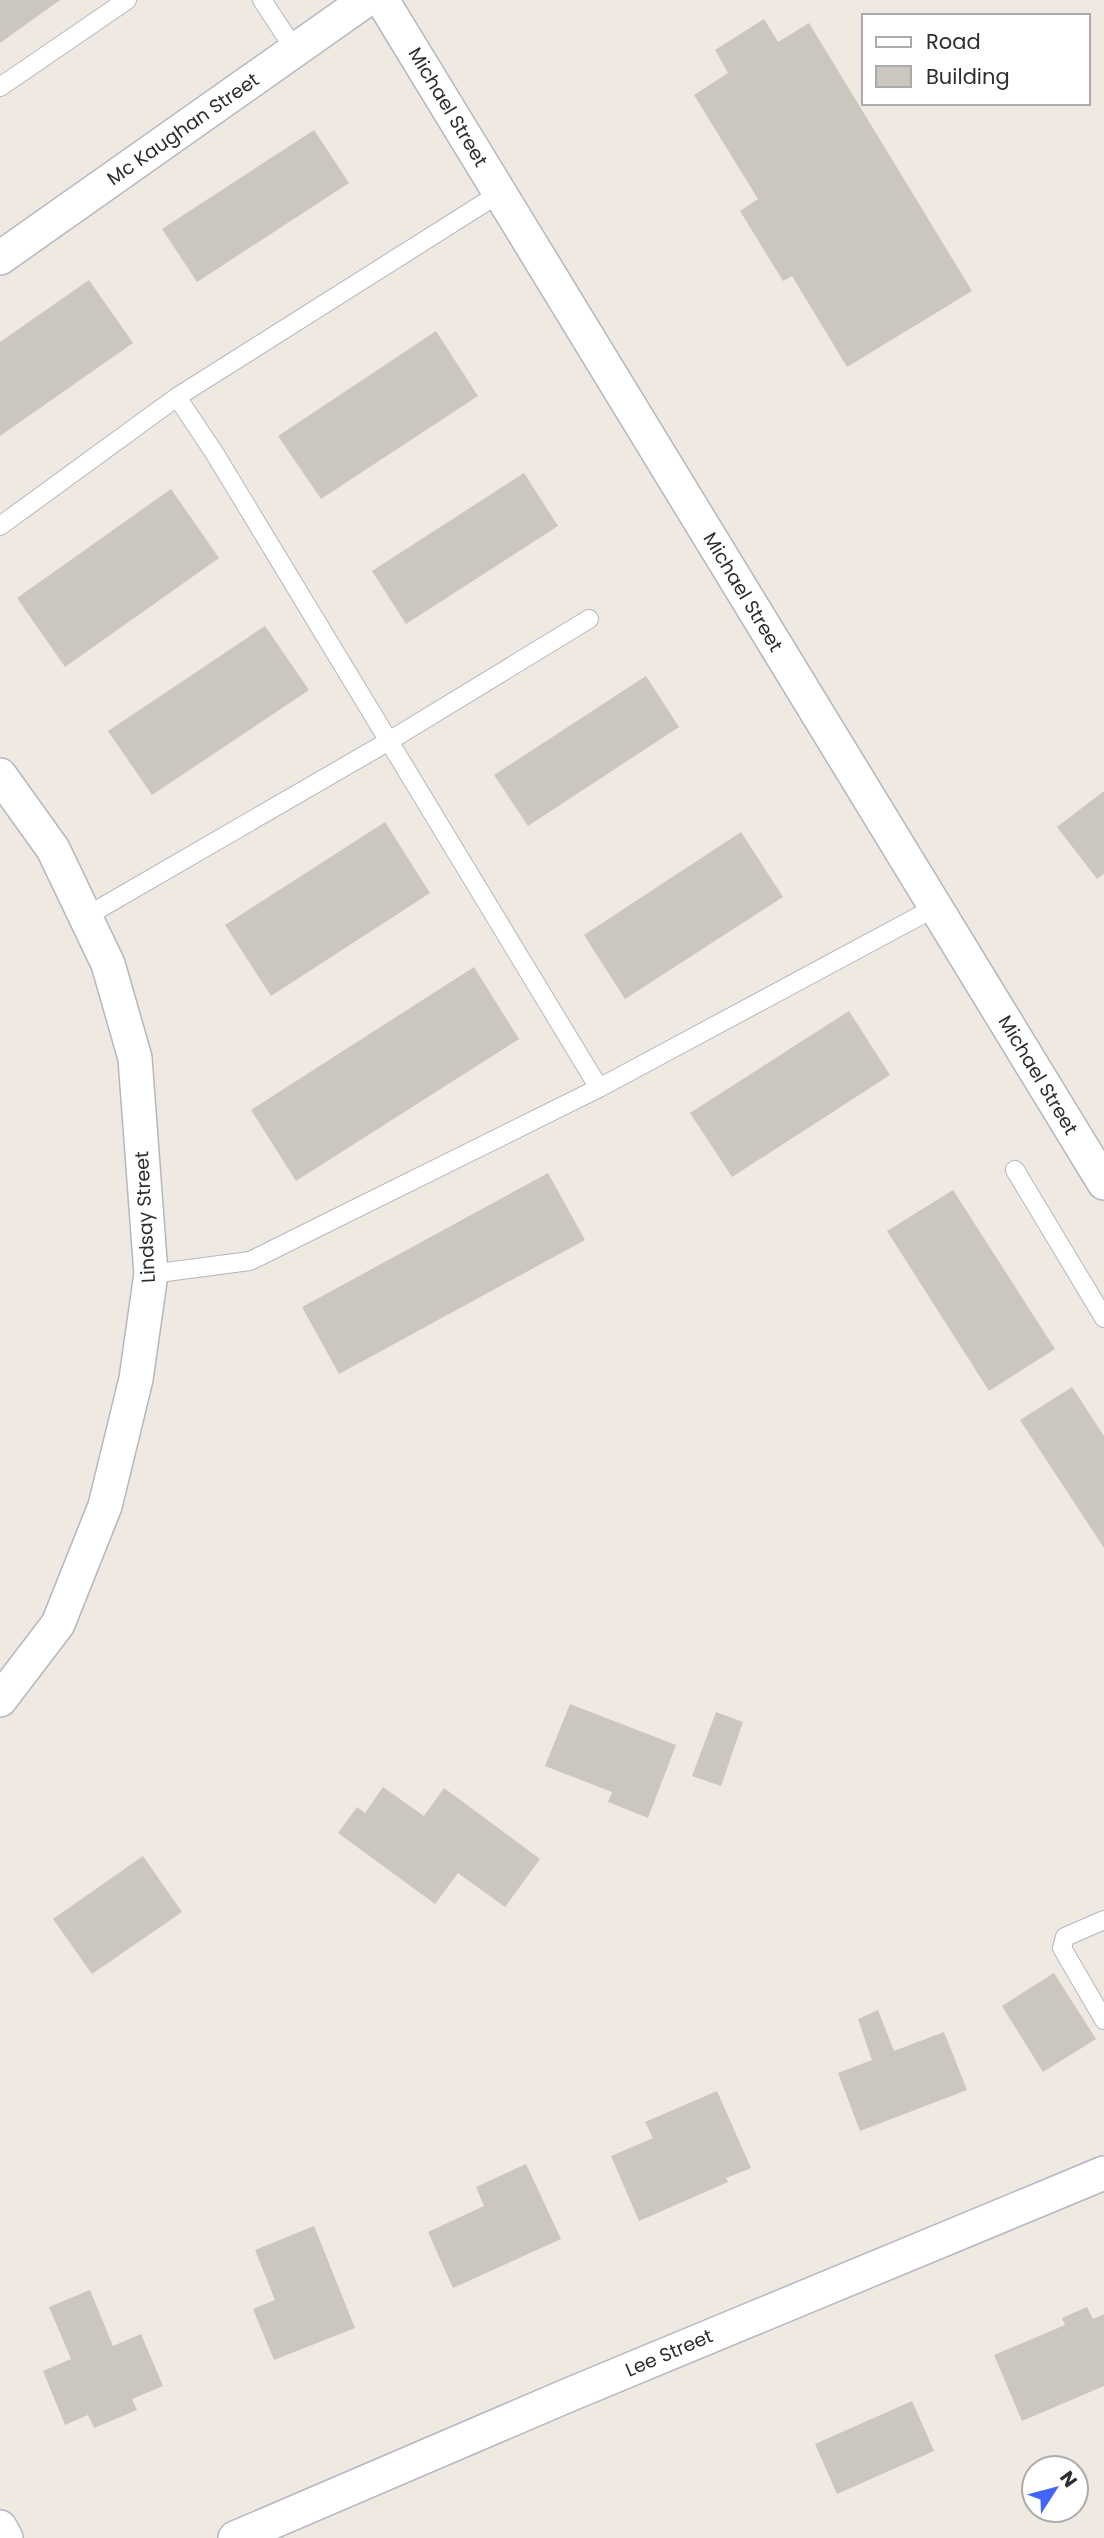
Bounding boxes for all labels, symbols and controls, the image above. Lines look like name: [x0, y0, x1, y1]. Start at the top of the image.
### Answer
legend: [862, 14, 1090, 105]
text: Road: [926, 27, 981, 56]
street label: Michael Street: [402, 42, 494, 172]
text: Building: [926, 62, 1010, 91]
street label: Mc Kaughan Street: [102, 66, 265, 192]
street label: Michael Street: [697, 527, 789, 657]
street label: Michael Street: [992, 1010, 1084, 1140]
street label: Lindsay Street: [128, 1150, 162, 1284]
street label: Lee Street: [621, 2322, 717, 2383]
north arrow: [1020, 2454, 1090, 2524]
text: N: [1053, 2466, 1083, 2493]

